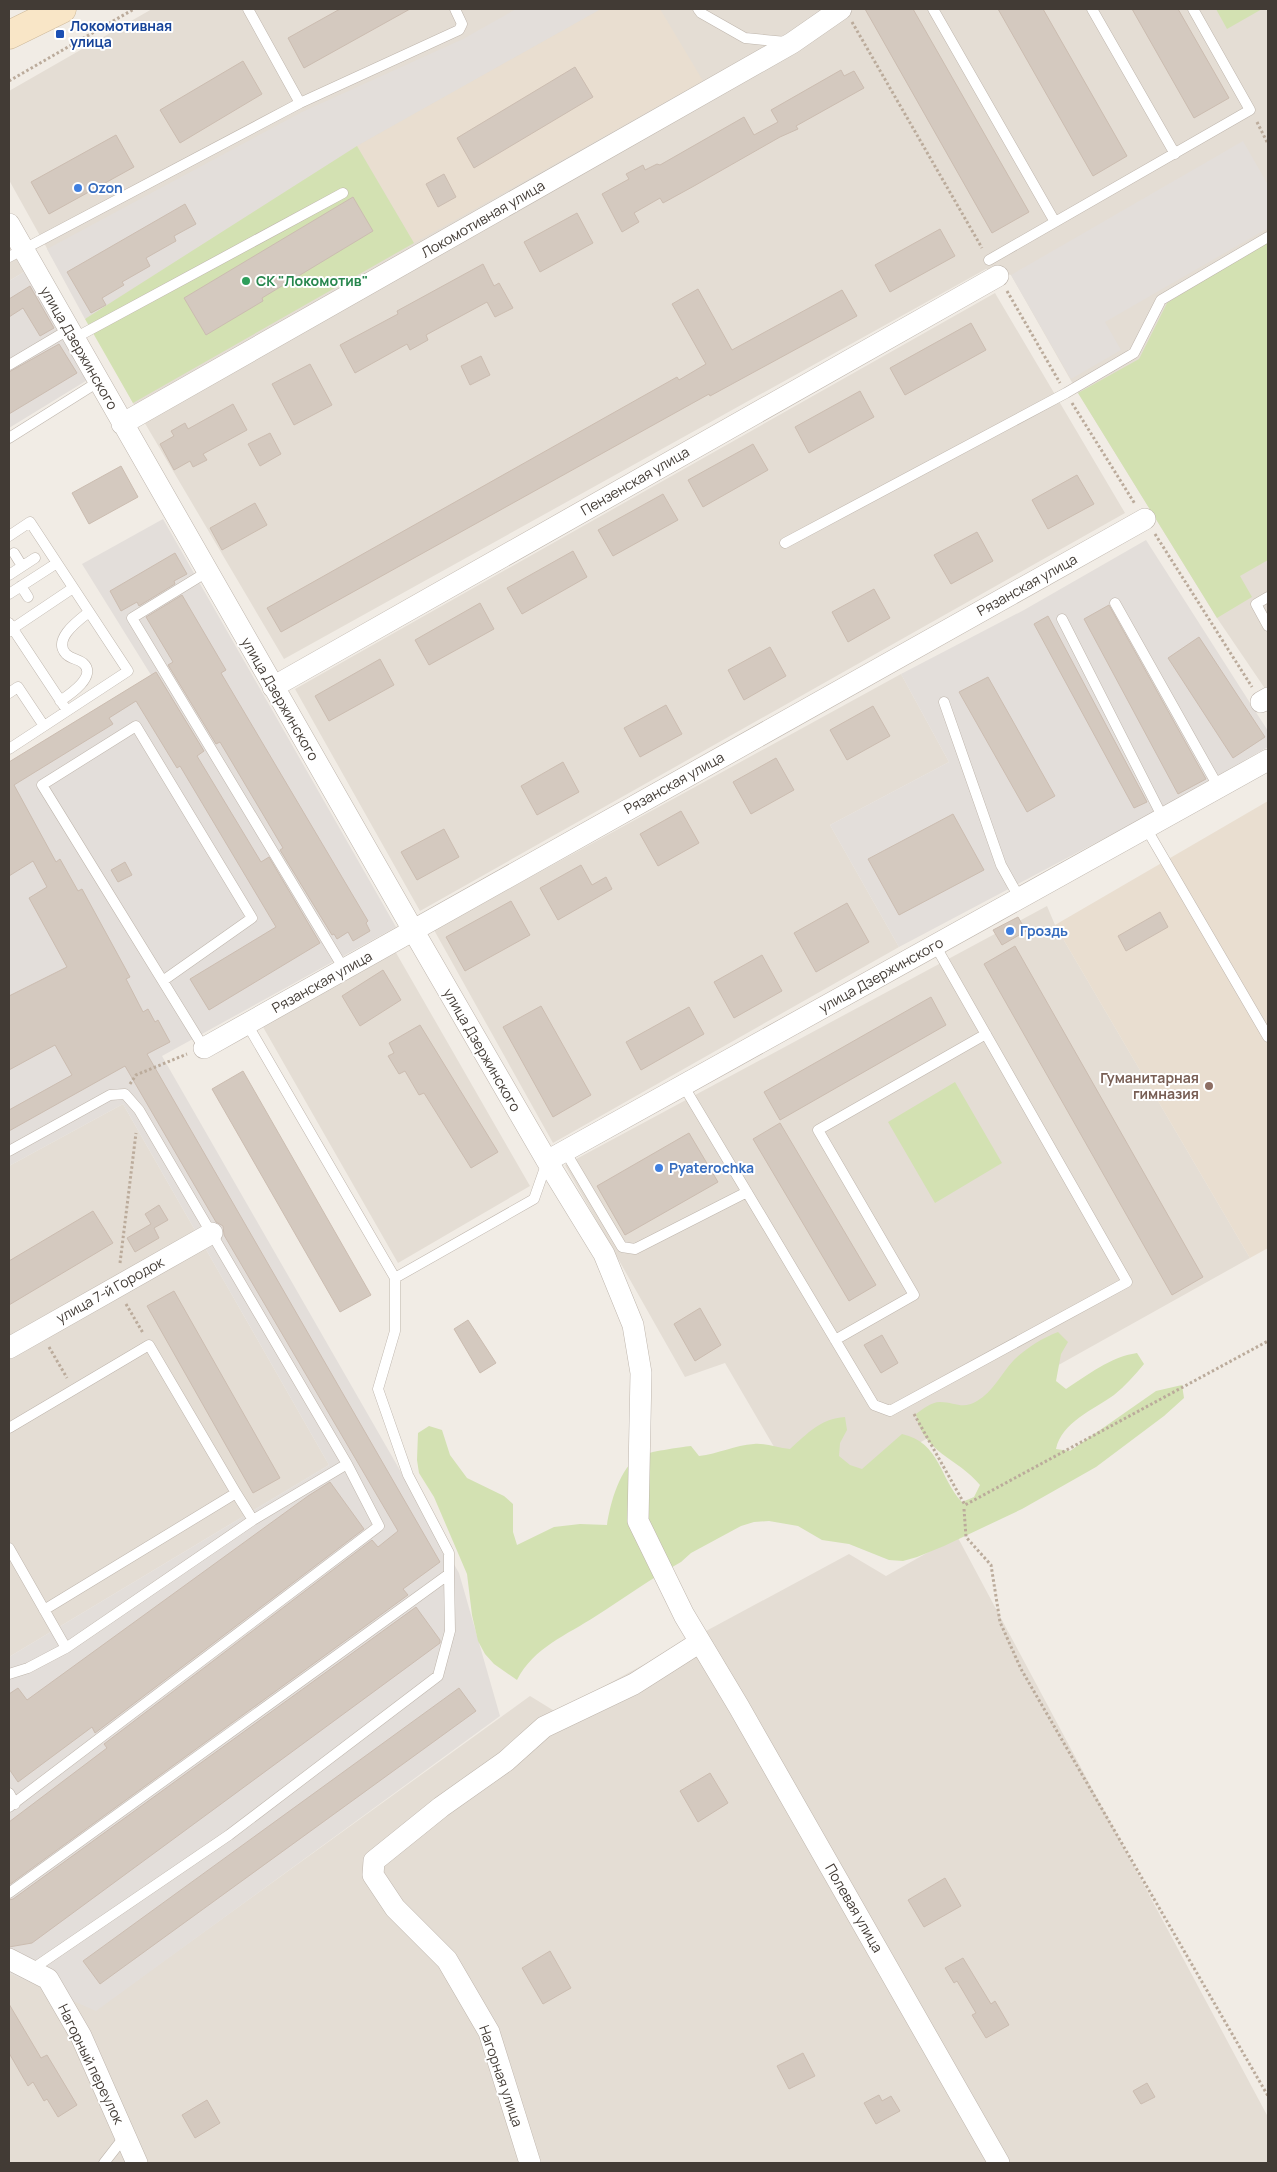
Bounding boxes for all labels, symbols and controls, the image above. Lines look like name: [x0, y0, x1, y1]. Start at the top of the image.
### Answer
place label: Локомотивная улица: [70, 16, 172, 51]
marker: Локомотивная улица: [54, 28, 66, 40]
street label: Локомотивная улица: [418, 175, 548, 262]
place label: Ozon: [88, 178, 123, 197]
marker: Ozon: [72, 182, 84, 194]
place label: СК "Локомотив": [256, 271, 368, 290]
marker: СК "Локомотив": [240, 275, 252, 287]
street label: улица Дзержинского: [36, 283, 123, 413]
street label: Пензенская улица: [577, 442, 692, 519]
street label: Рязанская улица: [973, 549, 1080, 620]
street label: улица Дзержинского: [237, 634, 324, 764]
street label: Рязанская улица: [620, 747, 727, 818]
place label: Гроздь: [1020, 921, 1068, 940]
marker: Гроздь: [1004, 925, 1016, 937]
street label: улица Дзержинского: [815, 932, 946, 1017]
street label: Рязанская улица: [268, 946, 375, 1017]
street label: улица Дзержинского: [439, 985, 526, 1115]
place label: Гуманитарная гимназия: [1100, 1068, 1199, 1103]
marker: Гуманитарная гимназия: [1203, 1080, 1215, 1092]
place label: Pyaterochka: [669, 1158, 754, 1177]
marker: Pyaterochka: [653, 1162, 665, 1174]
street label: улица 7-й Городок: [52, 1252, 168, 1327]
street label: Полевая улица: [821, 1860, 888, 1956]
street label: Нагорный переулок: [54, 2000, 129, 2128]
street label: Нагорная улица: [475, 2022, 528, 2129]

